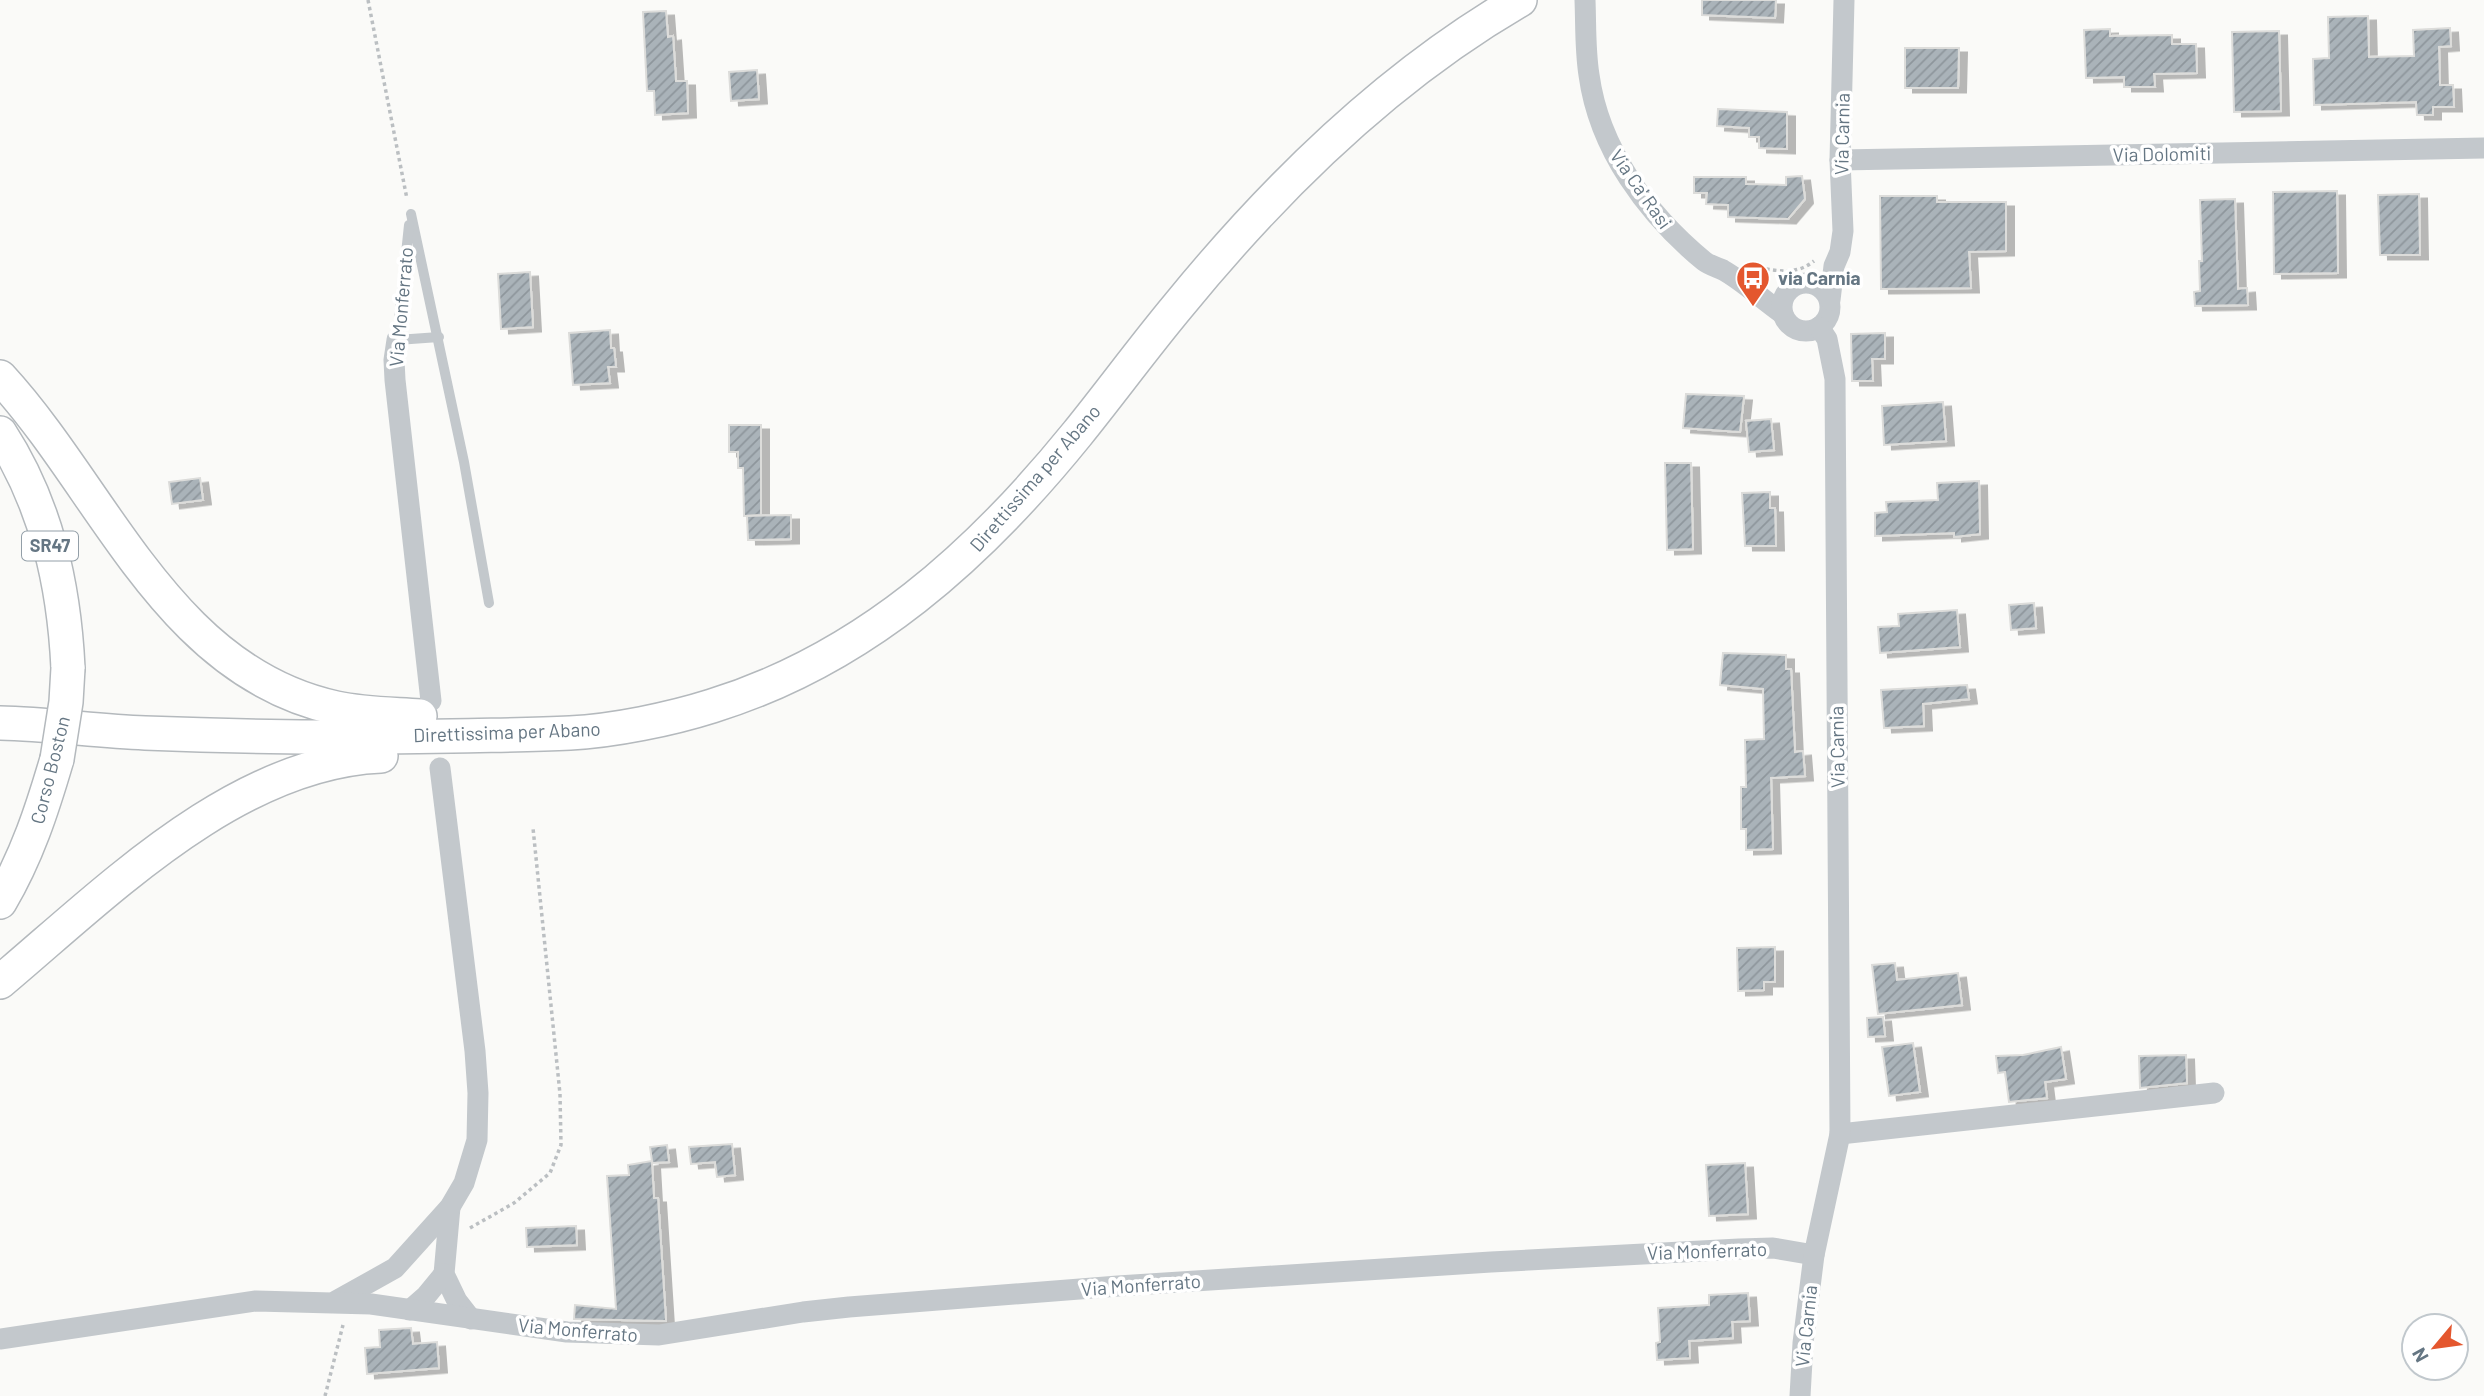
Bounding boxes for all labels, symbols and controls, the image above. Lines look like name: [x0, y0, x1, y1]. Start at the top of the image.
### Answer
street label: Via Carnia: [1829, 93, 1854, 175]
street label: Via Dolomiti: [2112, 141, 2212, 166]
street label: Via Ca' Rasi: [1606, 145, 1677, 233]
street label: Via Monferrato: [384, 246, 417, 368]
bus stop icon: via Carnia: [1734, 259, 1772, 308]
place label: via Carnia: [1778, 266, 1861, 289]
street label: Direttissima per Abano: [964, 399, 1105, 556]
road number: SR47: [22, 532, 78, 560]
street label: Via Carnia: [1824, 706, 1849, 788]
street label: Corso Boston: [25, 713, 74, 826]
street label: Direttissima per Abano: [413, 717, 601, 746]
street label: Via Monferrato: [1647, 1237, 1767, 1264]
street label: Via Monferrato: [1080, 1269, 1202, 1300]
street label: Via Carnia: [1790, 1284, 1821, 1368]
north arrow: [2400, 1312, 2470, 1382]
street label: Via Monferrato: [517, 1313, 639, 1346]
text: N: [2407, 1344, 2433, 1367]

